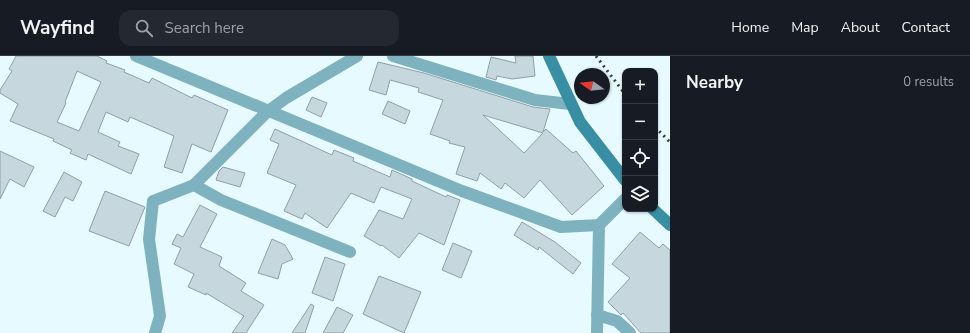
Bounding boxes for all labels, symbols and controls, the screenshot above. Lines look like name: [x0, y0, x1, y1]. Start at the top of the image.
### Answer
search box: [119, 10, 399, 46]
text: Wayfind: [20, 15, 95, 41]
icon: search: [133, 17, 155, 39]
text: Search here: [165, 18, 244, 38]
text: Home: [731, 18, 769, 37]
text: Map: [791, 18, 819, 37]
text: About: [841, 18, 880, 37]
text: Contact: [902, 18, 950, 37]
north arrow: [574, 68, 610, 104]
map controls: [622, 68, 658, 212]
button: +: [622, 68, 658, 104]
text: Nearby: [686, 71, 743, 94]
text: 0 results: [903, 73, 954, 91]
button: −: [622, 104, 658, 140]
button: locate: [622, 140, 658, 176]
button: layers: [622, 176, 658, 212]

